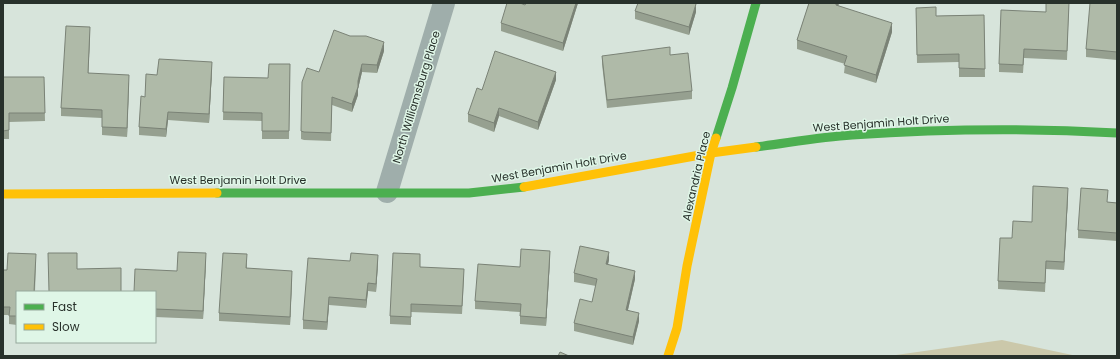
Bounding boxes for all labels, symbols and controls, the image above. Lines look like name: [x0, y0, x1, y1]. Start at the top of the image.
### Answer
street label: North Williamsburg Place: [388, 29, 444, 165]
street label: West Benjamin Holt Drive: [812, 110, 950, 136]
street label: Alexandria Place: [678, 130, 714, 222]
street label: West Benjamin Holt Drive: [490, 147, 628, 187]
street label: West Benjamin Holt Drive: [170, 172, 307, 188]
legend: [16, 291, 156, 343]
text: Fast: [52, 298, 77, 315]
text: Slow: [52, 318, 80, 335]

